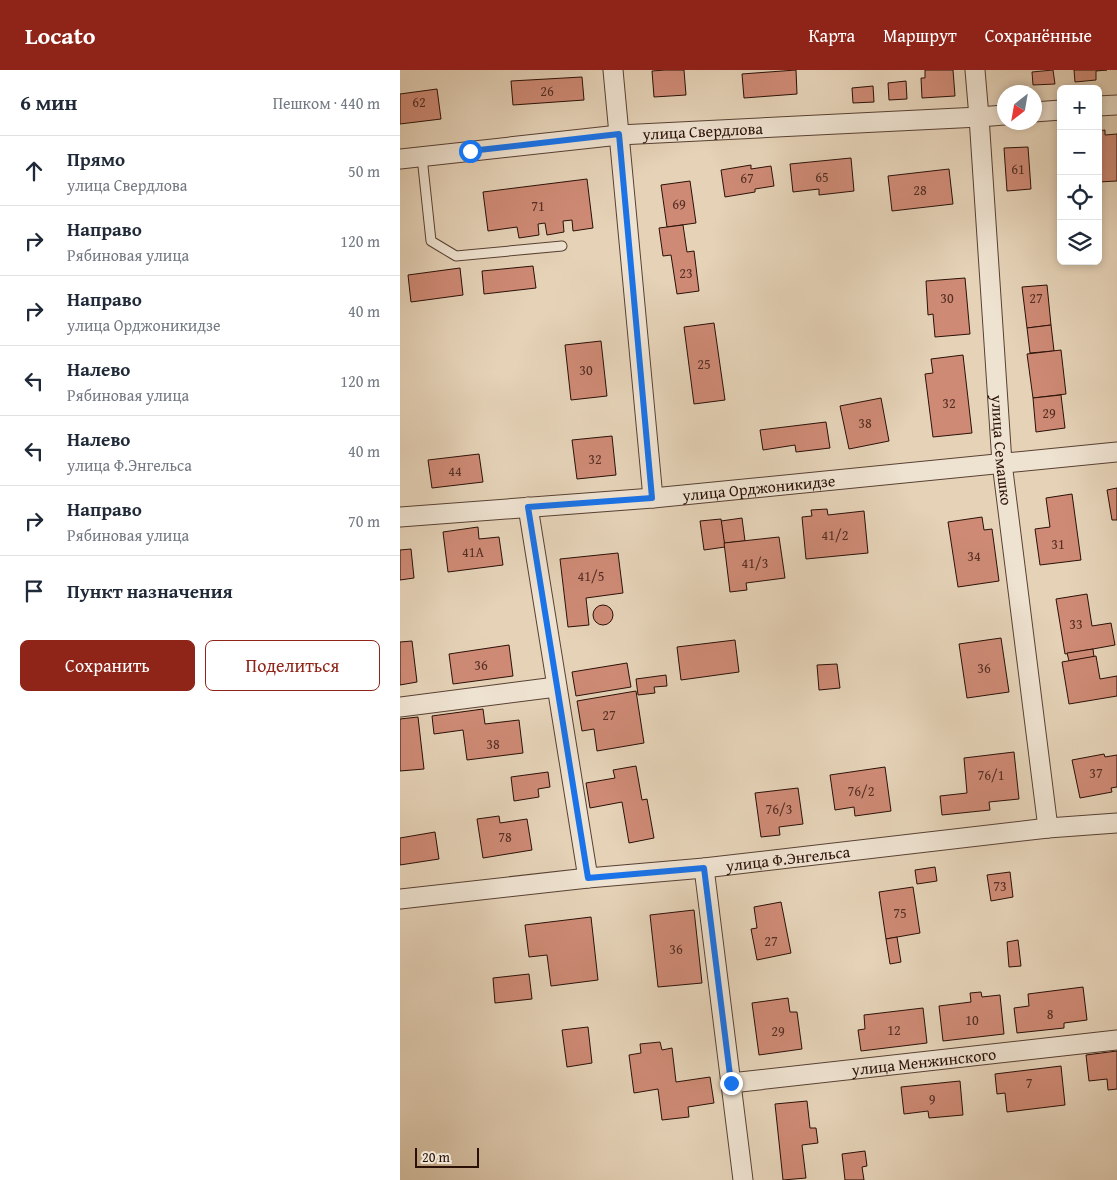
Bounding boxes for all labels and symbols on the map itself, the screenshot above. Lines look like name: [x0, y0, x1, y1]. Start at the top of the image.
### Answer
house number: 26: [540, 81, 554, 101]
north arrow: [997, 85, 1042, 130]
house number: 62: [412, 92, 426, 112]
street label: улица Свердлова: [641, 116, 764, 146]
route start: [459, 140, 482, 163]
house number: 61: [1011, 159, 1025, 179]
house number: 65: [815, 167, 829, 187]
house number: 67: [740, 168, 754, 188]
house number: 28: [913, 180, 927, 200]
house number: 69: [672, 194, 686, 214]
house number: 71: [531, 196, 545, 216]
house number: 23: [679, 263, 693, 283]
house number: 30: [940, 288, 954, 308]
house number: 27: [1029, 288, 1043, 308]
house number: 25: [697, 354, 711, 374]
house number: 30: [579, 360, 593, 380]
house number: 32: [942, 393, 956, 413]
street label: улица Семашко: [985, 393, 1019, 507]
house number: 29: [1042, 403, 1056, 423]
house number: 38: [858, 413, 872, 433]
house number: 32: [588, 449, 602, 469]
house number: 44: [448, 461, 462, 481]
street label: улица Орджоникидзе: [680, 468, 836, 507]
house number: 41/2: [822, 525, 848, 545]
house number: 31: [1051, 534, 1065, 554]
house number: 41А: [462, 542, 484, 562]
house number: 34: [967, 546, 981, 566]
house number: 41/3: [742, 553, 768, 573]
house number: 41/5: [578, 566, 604, 586]
house number: 33: [1069, 614, 1083, 634]
house number: 36: [474, 655, 488, 675]
house number: 36: [977, 658, 991, 678]
house number: 27: [602, 705, 616, 725]
house number: 38: [486, 734, 500, 754]
house number: 37: [1089, 763, 1103, 783]
house number: 76/1: [978, 765, 1004, 785]
house number: 76/2: [848, 781, 874, 801]
house number: 76/3: [766, 799, 792, 819]
house number: 78: [498, 827, 512, 847]
street label: улица Ф.Энгельса: [723, 839, 852, 877]
house number: 73: [993, 876, 1007, 896]
house number: 75: [893, 903, 907, 923]
house number: 27: [764, 931, 778, 951]
house number: 36: [669, 939, 683, 959]
house number: 8: [1047, 1004, 1054, 1024]
house number: 10: [965, 1010, 979, 1030]
house number: 12: [887, 1020, 901, 1040]
house number: 29: [771, 1021, 785, 1041]
street label: улица Менжинского: [849, 1042, 997, 1082]
route end: [720, 1072, 743, 1095]
house number: 7: [1026, 1073, 1033, 1093]
house number: 9: [929, 1089, 936, 1109]
scale bar: [415, 1145, 479, 1168]

